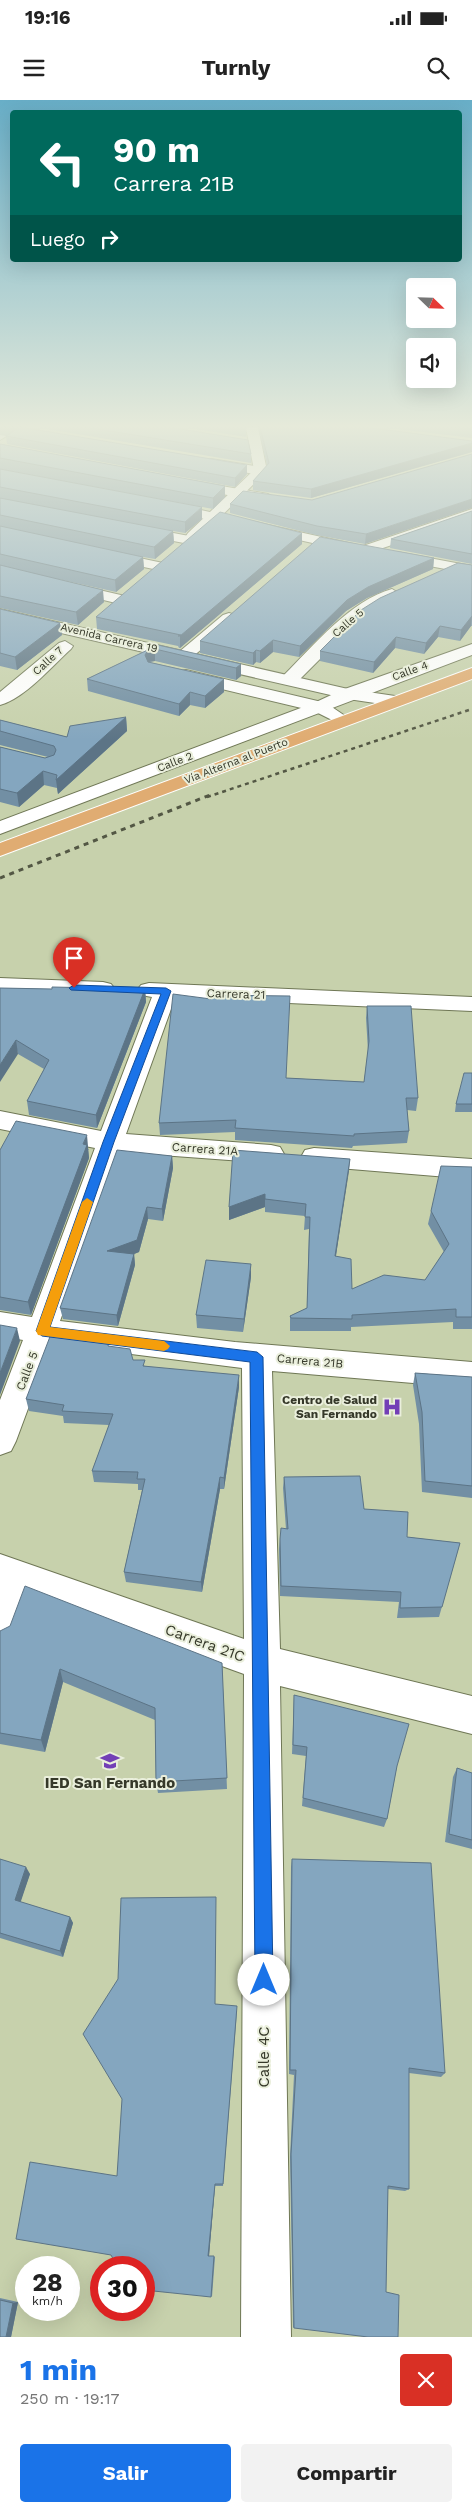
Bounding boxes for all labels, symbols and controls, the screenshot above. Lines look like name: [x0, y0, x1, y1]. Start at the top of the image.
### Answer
text: 19:16: [25, 6, 71, 29]
icon: menu: [20, 54, 48, 82]
icon: search: [424, 54, 452, 82]
text: Turnly: [202, 55, 270, 80]
text: 90 m: [113, 129, 200, 171]
icon: left: [30, 130, 95, 195]
text: Carrera 21B: [113, 171, 235, 196]
icon: right: [95, 225, 123, 253]
text: Luego: [30, 228, 85, 251]
north arrow: [406, 278, 456, 328]
map controls: [406, 278, 456, 388]
button: sound: [406, 338, 456, 388]
street label: Calle 5: [330, 606, 366, 640]
street label: Avenida Carrera 19: [59, 621, 159, 656]
street label: Calle 7: [30, 644, 66, 678]
street label: Calle 4: [390, 658, 430, 683]
street label: Vía Alterna al Puerto: [182, 735, 290, 787]
street label: Calle 2: [155, 749, 195, 775]
pin: [53, 937, 95, 988]
icon: arrive: [60, 944, 88, 972]
street label: Carrera 21: [206, 986, 266, 1002]
street label: Carrera 21A: [171, 1140, 239, 1158]
street label: Calle 5: [13, 1350, 41, 1392]
street label: Carrera 21B: [276, 1351, 344, 1371]
place label: Centro de Salud San Fernando: [282, 1393, 377, 1421]
hospital icon: Centro de Salud San Fernando: [381, 1396, 403, 1418]
street label: Carrera 21C: [163, 1620, 247, 1666]
school or university icon: IED San Fernando: [99, 1750, 121, 1772]
place label: IED San Fernando: [45, 1774, 175, 1792]
position arrow: [237, 1953, 289, 2005]
street label: Calle 4C: [255, 2026, 273, 2088]
speed limit sign: 30: [90, 2256, 155, 2321]
text: 28: [32, 2268, 63, 2297]
text: km/h: [32, 2294, 63, 2308]
text: 1 min: [20, 2352, 97, 2387]
button: close: [400, 2354, 452, 2406]
text: 250 m · 19:17: [20, 2389, 120, 2408]
button: Salir: [20, 2444, 231, 2502]
button: Compartir: [241, 2444, 452, 2502]

